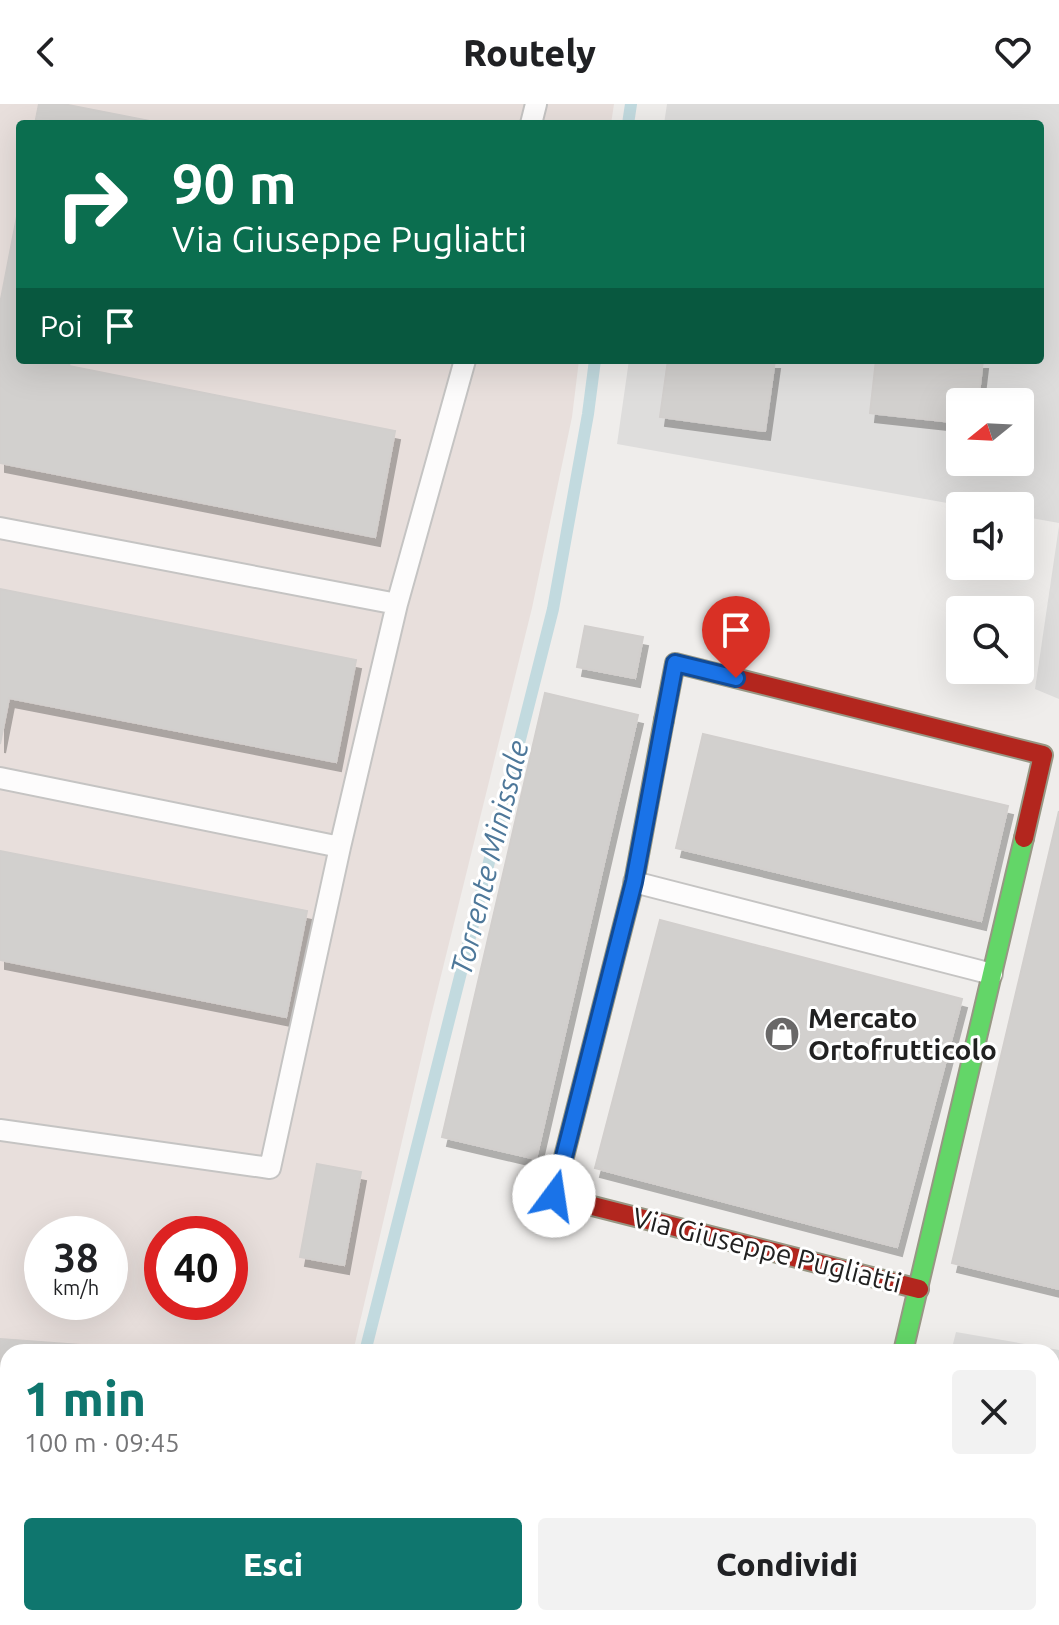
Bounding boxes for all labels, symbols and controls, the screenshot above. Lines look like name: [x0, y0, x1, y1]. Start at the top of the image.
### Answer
icon: back: [24, 30, 68, 74]
icon: heart: [991, 30, 1035, 74]
text: Routely: [463, 32, 596, 73]
icon: right: [40, 152, 144, 256]
text: 90 m: [172, 152, 297, 215]
text: Via Giuseppe Pugliatti: [172, 218, 527, 259]
icon: arrive: [98, 304, 142, 348]
text: Poi: [40, 309, 82, 343]
north arrow: [946, 388, 1034, 476]
map controls: [946, 388, 1034, 684]
button: sound: [946, 492, 1034, 580]
pin: [702, 596, 770, 678]
button: search: [946, 596, 1034, 684]
icon: arrive: [714, 608, 758, 652]
water label: Torrente Minissale: [443, 737, 535, 979]
place label: Mercato Ortofrutticolo: [808, 1002, 997, 1065]
shop icon: Mercato Ortofrutticolo: [763, 1015, 801, 1053]
position arrow: [512, 1154, 596, 1238]
street label: Via Giuseppe Pugliatti: [629, 1201, 905, 1298]
speed limit sign: 40: [144, 1216, 248, 1320]
text: 38: [53, 1235, 99, 1280]
text: km/h: [53, 1276, 99, 1299]
button: close: [952, 1370, 1036, 1454]
text: 1 min: [24, 1371, 146, 1425]
text: 100 m · 09:45: [24, 1428, 180, 1457]
button: Esci: [24, 1518, 522, 1610]
button: Condividi: [538, 1518, 1036, 1610]

